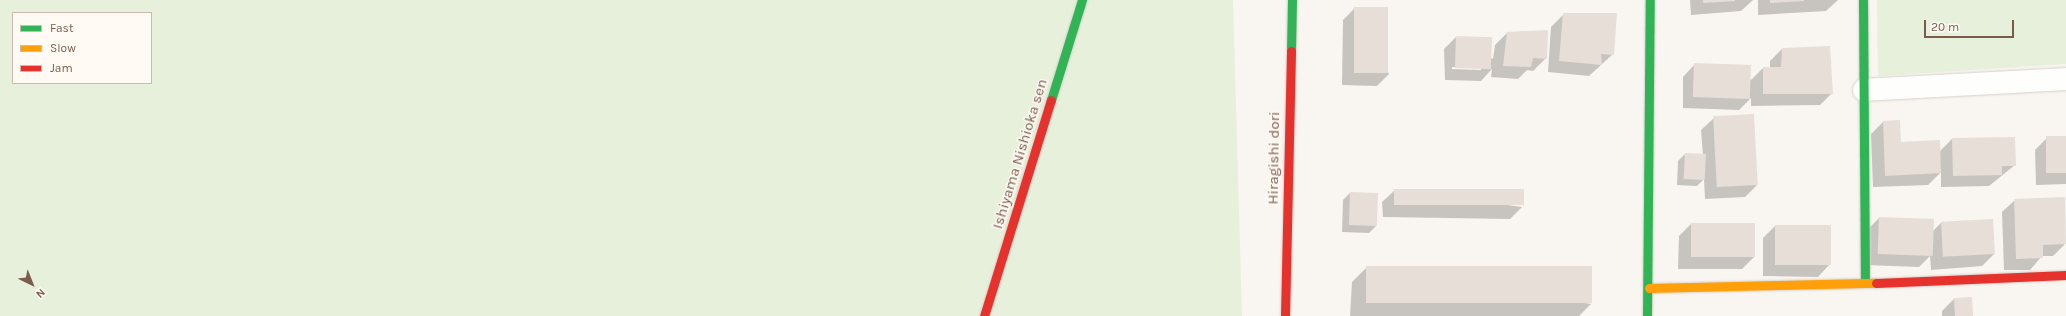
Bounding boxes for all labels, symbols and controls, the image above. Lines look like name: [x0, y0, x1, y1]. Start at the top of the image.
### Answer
legend: [12, 12, 152, 84]
scale bar: [1926, 12, 2016, 38]
text: 20 m: [1931, 20, 1959, 34]
text: Fast: [50, 21, 73, 35]
text: Slow: [50, 41, 76, 55]
text: Jam: [50, 61, 73, 75]
street label: Ishiyama Nishioka sen: [989, 77, 1051, 231]
street label: Hiragishi dori: [1264, 111, 1284, 205]
north arrow: [12, 264, 52, 304]
text: N: [33, 286, 48, 301]

